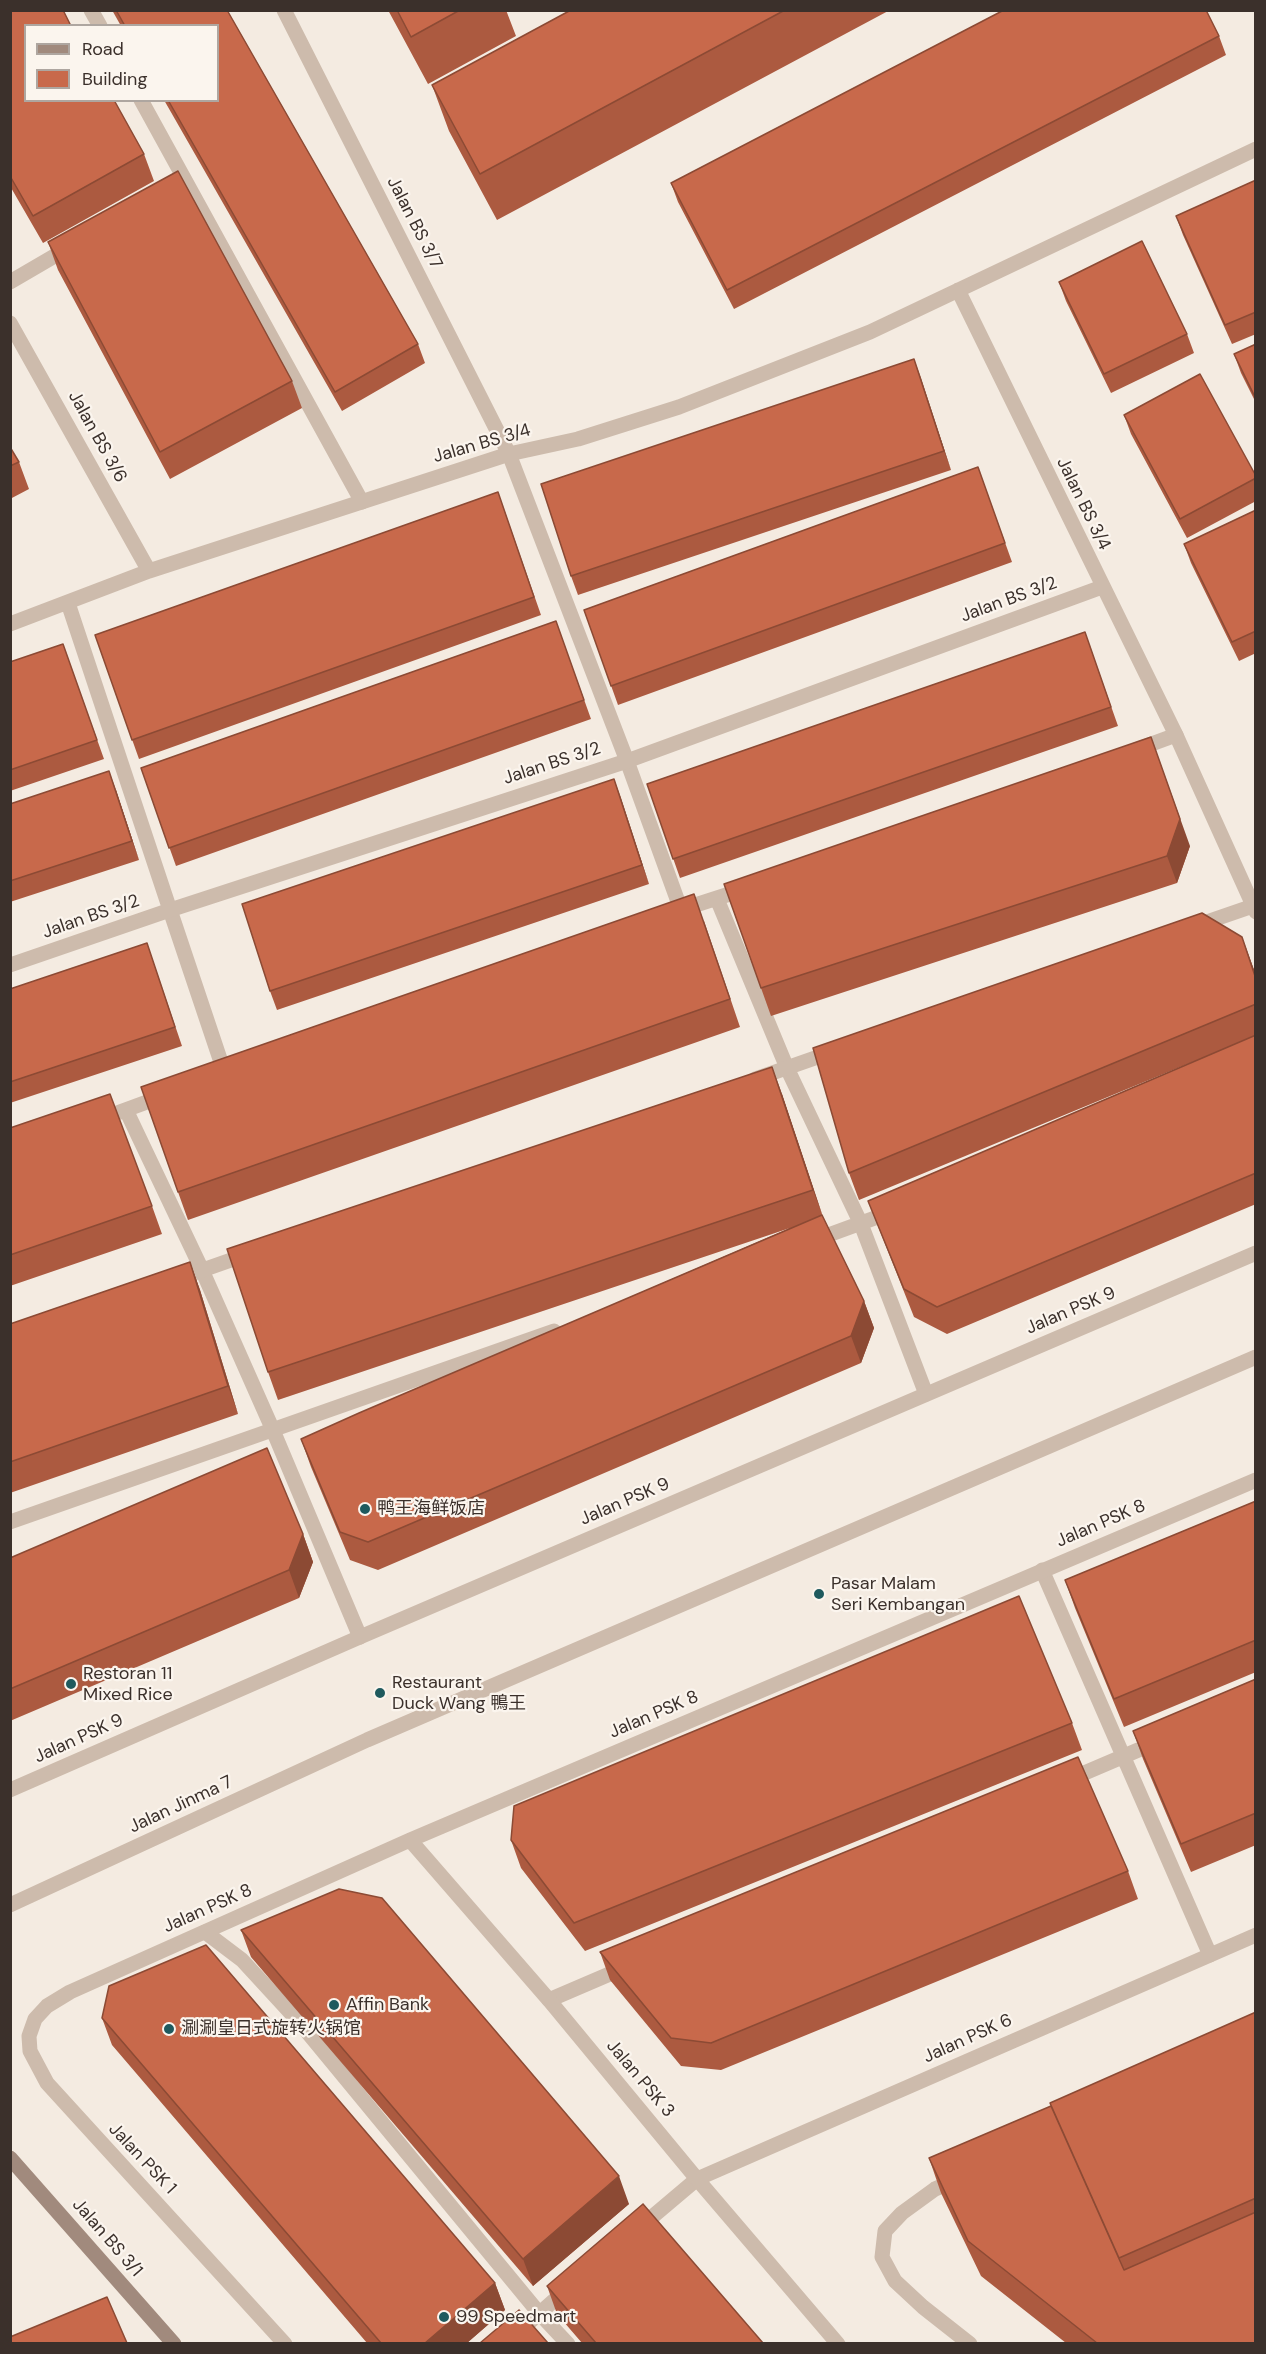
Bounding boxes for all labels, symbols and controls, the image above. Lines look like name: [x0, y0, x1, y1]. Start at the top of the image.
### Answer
legend: [24, 24, 219, 102]
text: Road: [82, 37, 124, 61]
text: Building: [82, 67, 147, 91]
street label: Jalan BS 3/7: [382, 173, 446, 273]
street label: Jalan BS 3/6: [63, 387, 131, 487]
street label: Jalan BS 3/4: [431, 420, 533, 468]
street label: Jalan BS 3/4: [1051, 454, 1115, 554]
street label: Jalan BS 3/2: [958, 573, 1060, 627]
street label: Jalan BS 3/2: [501, 738, 603, 790]
street label: Jalan BS 3/2: [40, 890, 142, 944]
street label: Jalan PSK 9: [1023, 1282, 1119, 1340]
street label: Jalan PSK 9: [577, 1473, 673, 1531]
street label: Jalan PSK 8: [1053, 1496, 1149, 1552]
place label: 鸭王海鲜饭店: [377, 1498, 485, 1520]
marker: 鸭王海鲜饭店: [358, 1502, 372, 1516]
place label: Pasar Malam Seri Kembangan: [831, 1573, 965, 1616]
marker: Pasar Malam Seri Kembangan: [812, 1587, 826, 1601]
place label: Restoran 11 Mixed Rice: [83, 1663, 173, 1706]
place label: Restaurant Duck Wang 鴨王: [392, 1672, 526, 1714]
marker: Restoran 11 Mixed Rice: [64, 1677, 78, 1691]
marker: Restaurant Duck Wang 鴨王: [373, 1686, 387, 1700]
street label: Jalan PSK 8: [606, 1687, 702, 1743]
street label: Jalan PSK 9: [31, 1710, 127, 1768]
street label: Jalan Jinma 7: [126, 1772, 236, 1838]
street label: Jalan PSK 8: [160, 1880, 256, 1938]
place label: Affin Bank: [346, 1994, 429, 2016]
marker: Affin Bank: [327, 1998, 341, 2012]
street label: Jalan PSK 6: [920, 2010, 1016, 2068]
place label: 涮涮皇日式旋转火锅馆: [181, 2018, 361, 2040]
marker: 涮涮皇日式旋转火锅馆: [162, 2022, 176, 2036]
street label: Jalan PSK 3: [601, 2036, 679, 2122]
street label: Jalan PSK 1: [104, 2119, 180, 2199]
street label: Jalan BS 3/1: [67, 2195, 147, 2281]
place label: 99 Speedmart: [456, 2306, 576, 2328]
marker: 99 Speedmart: [437, 2310, 451, 2324]

